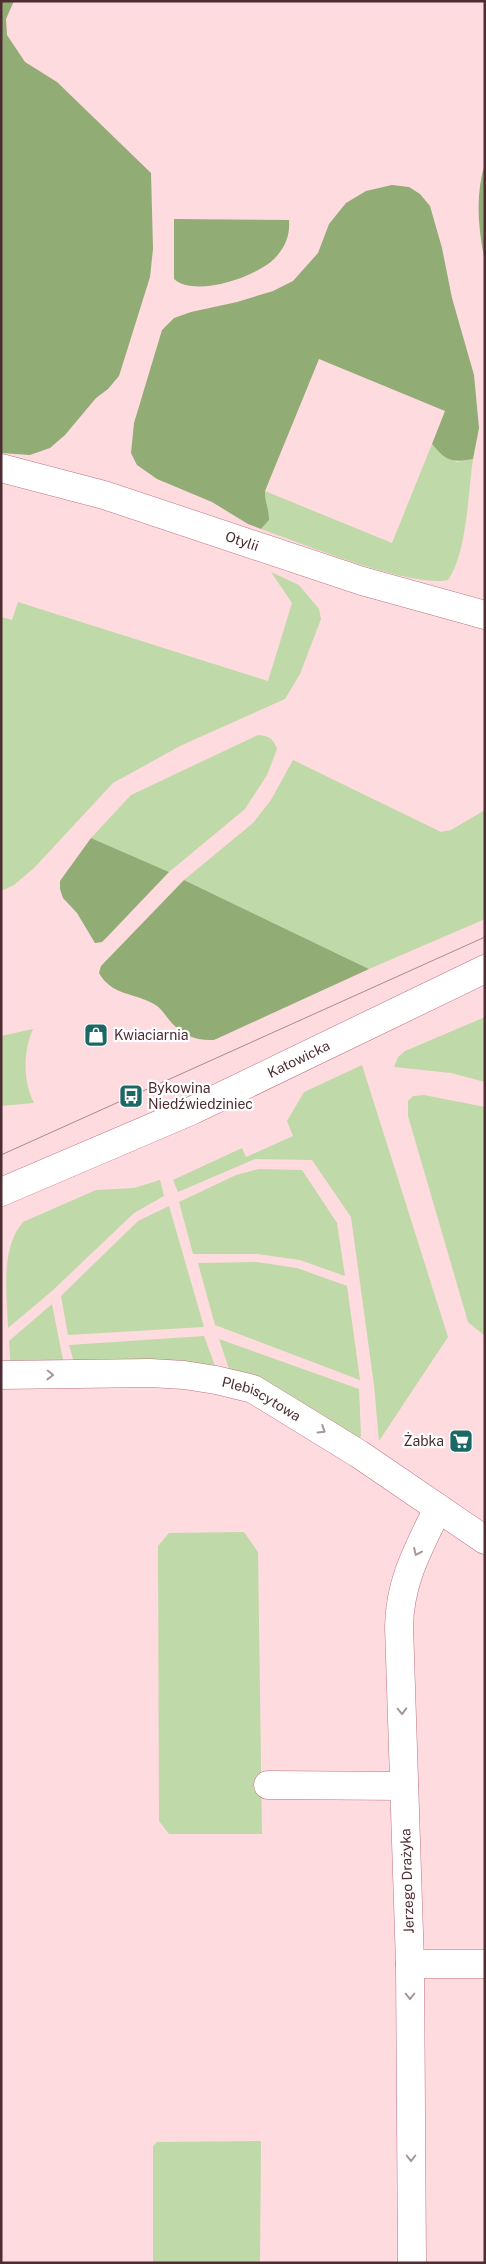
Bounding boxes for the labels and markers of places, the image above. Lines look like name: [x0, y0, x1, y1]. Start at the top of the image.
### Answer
shop icon: Kwiaciarnia: [83, 1022, 109, 1048]
place label: Kwiaciarnia: [114, 1027, 189, 1043]
place label: Bykowina Niedźwiedziniec: [148, 1080, 253, 1112]
bus stop icon: Bykowina Niedźwiedziniec: [118, 1083, 144, 1109]
supermarket icon: Żabka: [448, 1428, 474, 1454]
place label: Żabka: [404, 1431, 444, 1449]

